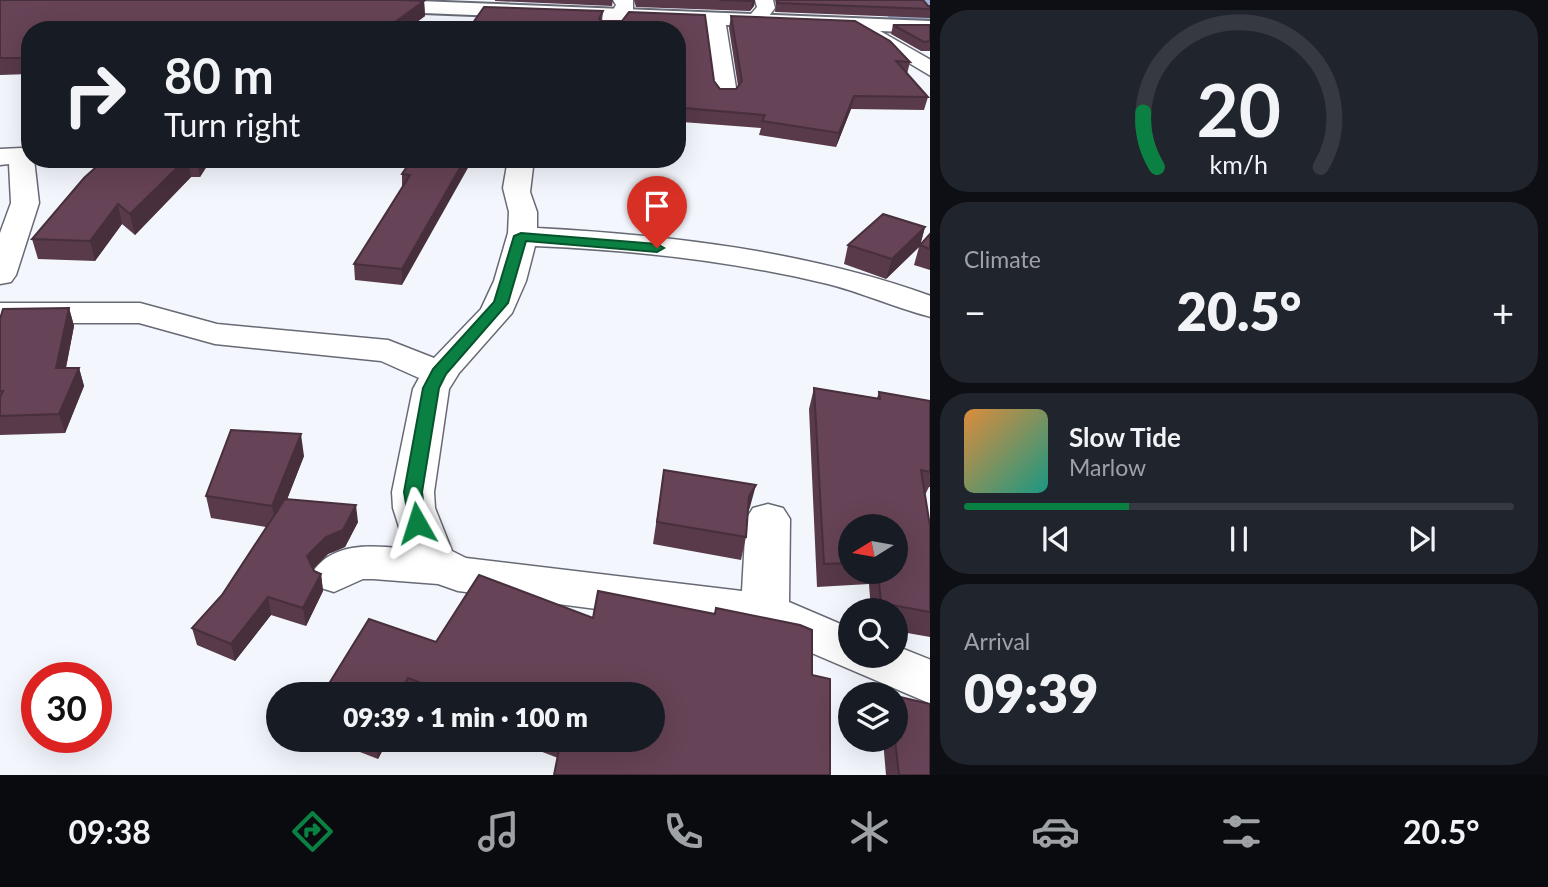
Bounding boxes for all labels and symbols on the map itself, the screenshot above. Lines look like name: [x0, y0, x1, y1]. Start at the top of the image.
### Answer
pin: [627, 176, 687, 248]
position arrow: [380, 486, 454, 560]
north arrow: [838, 514, 908, 584]
speed limit sign: 30: [21, 662, 112, 753]

